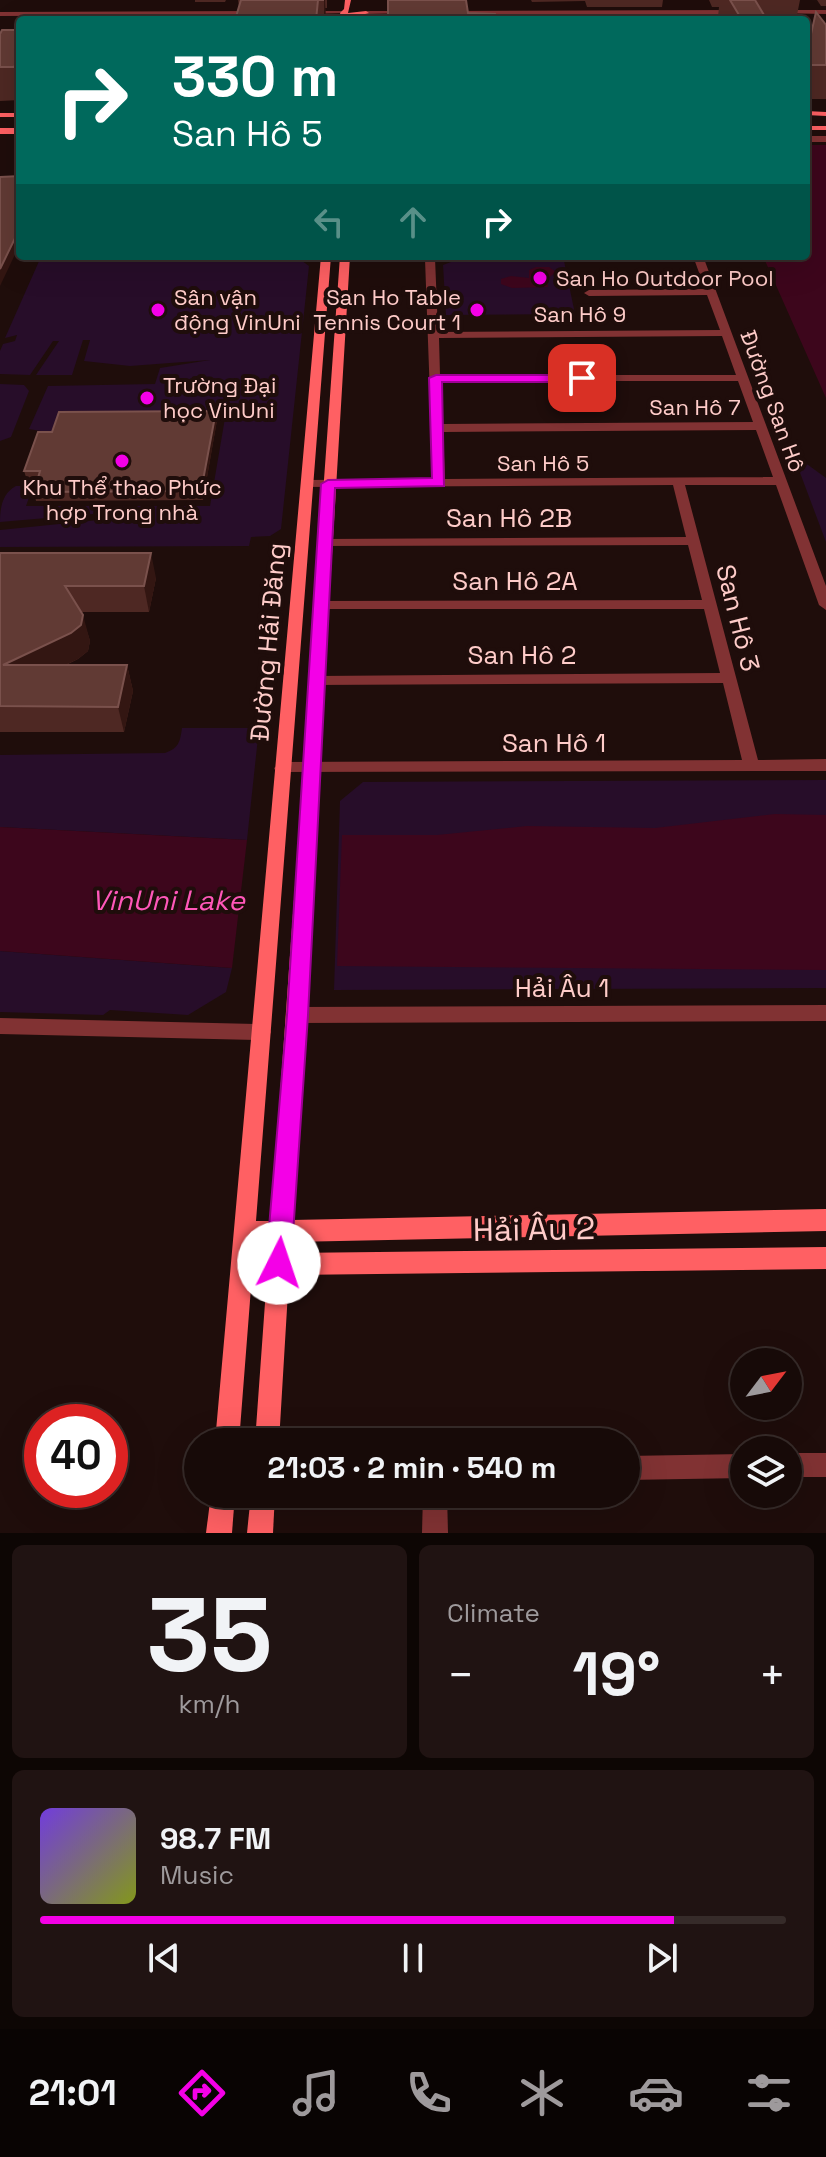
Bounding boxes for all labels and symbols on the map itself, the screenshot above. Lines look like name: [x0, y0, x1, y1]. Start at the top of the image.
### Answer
place label: San Ho Outdoor Pool: [556, 264, 774, 292]
marker: San Ho Outdoor Pool: [531, 269, 549, 287]
place label: Sân vận động VinUni: [174, 283, 301, 336]
place label: San Ho Table Tennis Court 1: [313, 283, 461, 336]
street label: San Hô 9: [534, 300, 626, 328]
marker: Sân vận động VinUni: [149, 301, 167, 319]
marker: San Ho Table Tennis Court 1: [468, 301, 486, 319]
street label: Đường San Hô: [734, 326, 812, 476]
pin: [548, 344, 616, 412]
place label: Trường Đại học VinUni: [163, 371, 276, 424]
marker: Trường Đại học VinUni: [138, 389, 156, 407]
street label: San Hô 7: [649, 393, 741, 421]
street label: San Hô 5: [497, 449, 589, 477]
marker: Khu Thể thao Phức hợp Trong nhà: [113, 452, 131, 470]
place label: Khu Thể thao Phức hợp Trong nhà: [22, 473, 222, 526]
street label: San Hô 2B: [446, 501, 572, 535]
street label: Đường Hải Đăng: [242, 541, 294, 743]
street label: San Hô 3: [708, 561, 768, 675]
street label: San Hô 2A: [452, 564, 578, 598]
street label: San Hô 2: [468, 638, 577, 672]
street label: San Hô 1: [502, 726, 606, 760]
water label: VinUni Lake: [91, 882, 246, 918]
street label: Hải Âu 1: [515, 971, 609, 1005]
street label: Hải Âu 2: [473, 1208, 595, 1250]
position arrow: [237, 1221, 321, 1305]
north arrow: [730, 1348, 802, 1420]
speed limit sign: 40: [24, 1404, 128, 1508]

